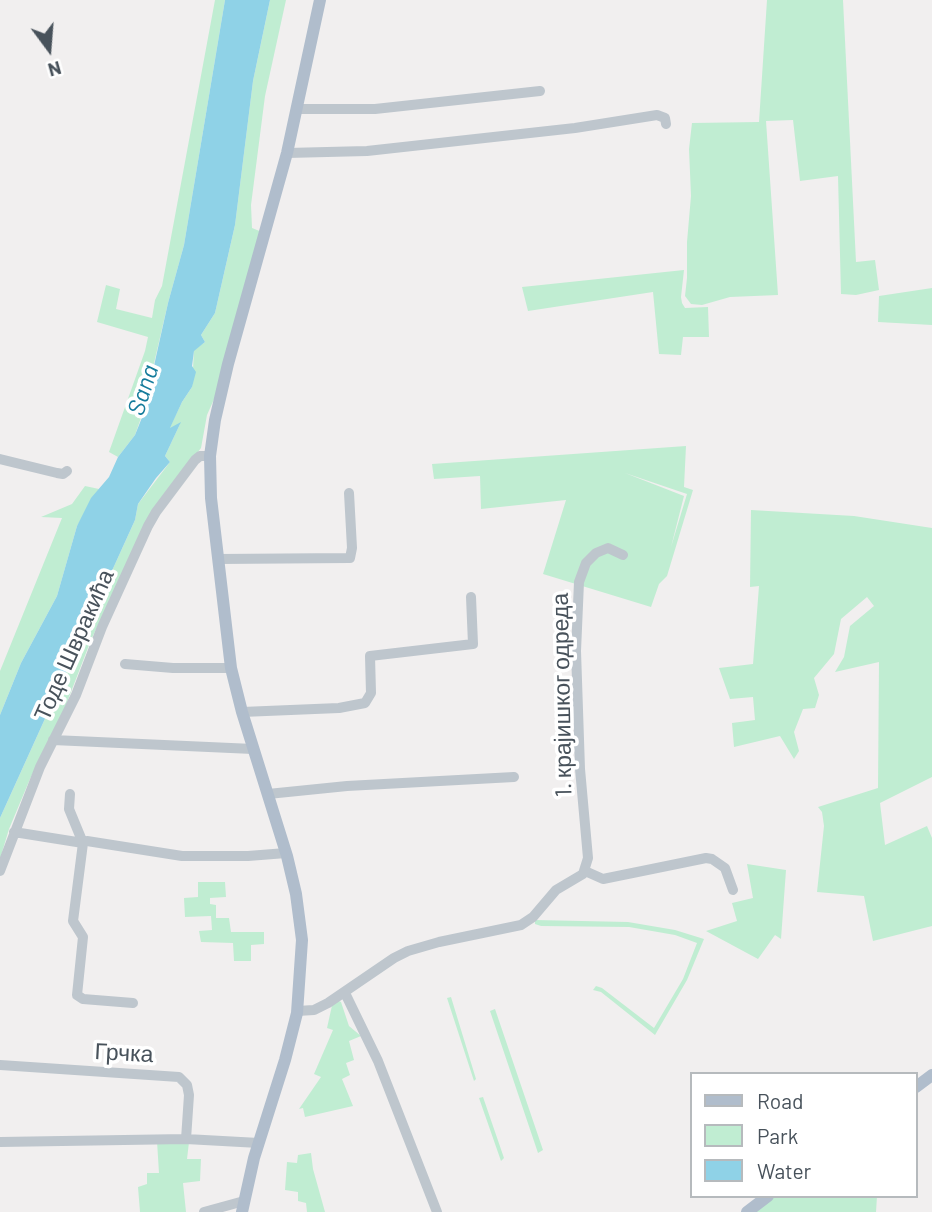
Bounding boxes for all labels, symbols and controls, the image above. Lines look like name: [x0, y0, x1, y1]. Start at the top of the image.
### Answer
north arrow: [14, 14, 84, 84]
text: N: [46, 57, 64, 82]
water label: Sana: [121, 361, 165, 419]
street label: Тоде Швракића: [28, 565, 120, 725]
street label: 1. крајишког одреда: [546, 593, 578, 797]
street label: Грчка: [94, 1038, 154, 1068]
legend: [690, 1072, 918, 1198]
text: Road: [757, 1088, 803, 1113]
text: Park: [757, 1123, 798, 1148]
text: Water: [757, 1158, 811, 1183]

